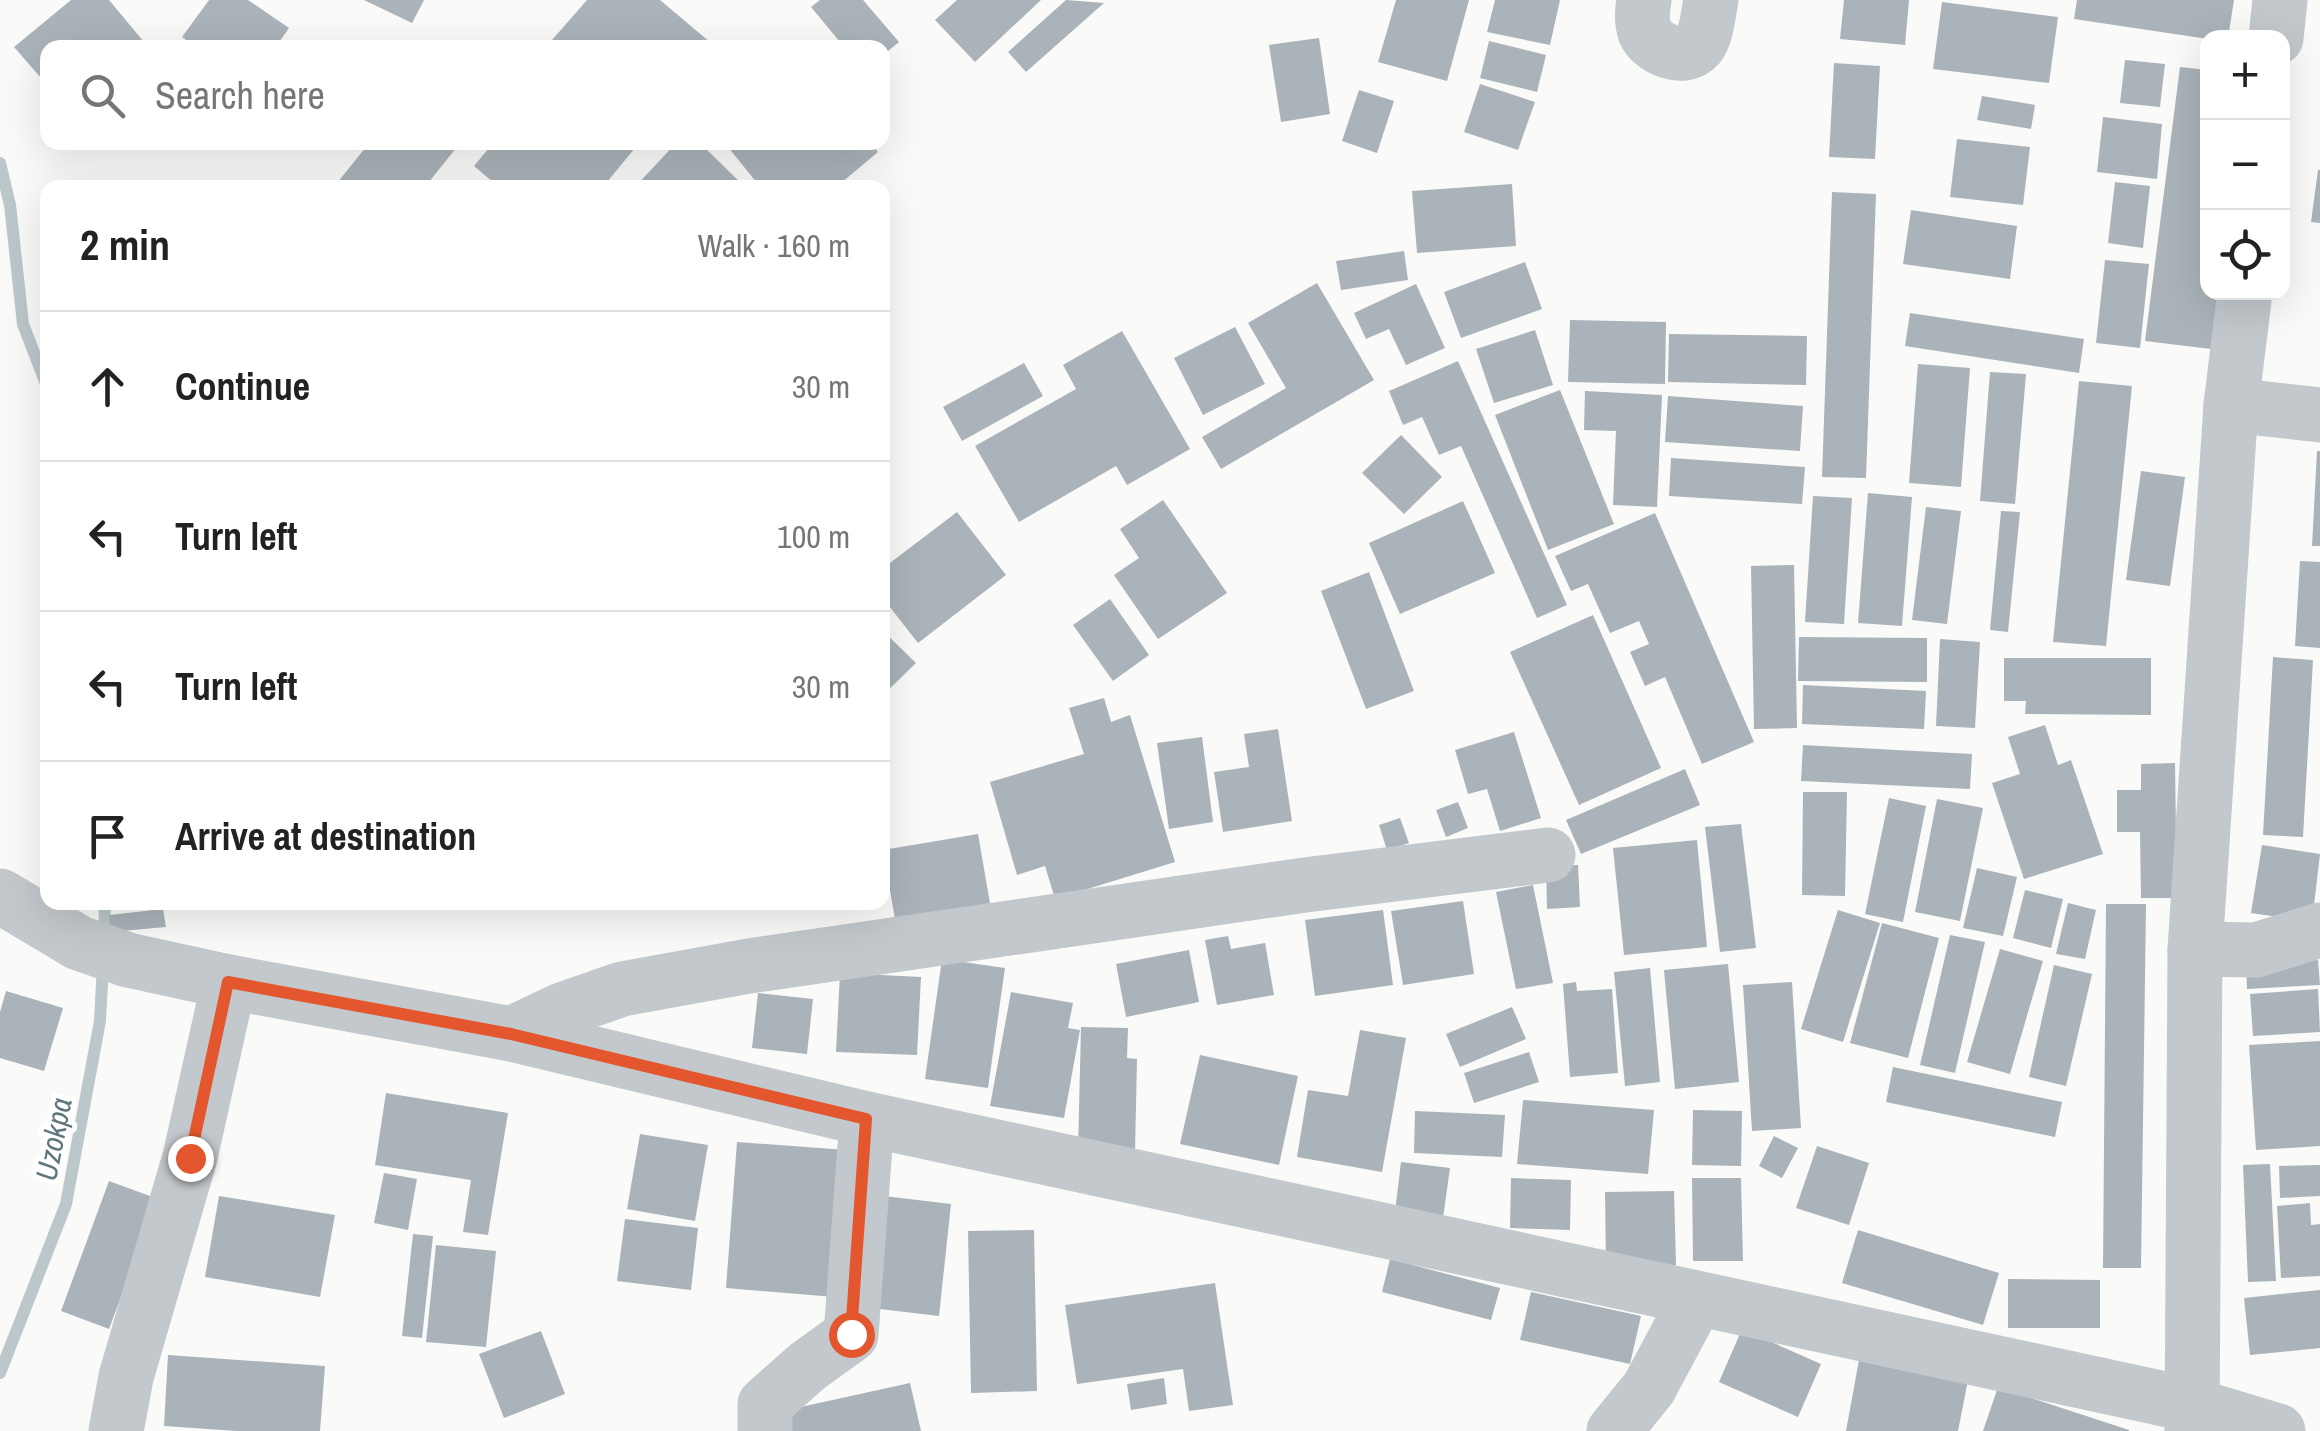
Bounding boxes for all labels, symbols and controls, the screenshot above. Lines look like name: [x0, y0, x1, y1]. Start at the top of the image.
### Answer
map controls: [2200, 30, 2290, 300]
button: +: [2200, 30, 2290, 120]
search box: [40, 40, 890, 150]
icon: search: [75, 68, 130, 123]
text: Search here: [155, 70, 325, 121]
button: −: [2200, 120, 2290, 210]
button: locate: [2200, 210, 2290, 300]
text: 2 min: [80, 217, 170, 273]
text: Walk · 160 m: [698, 224, 850, 267]
icon: ahead: [80, 359, 135, 414]
text: Continue: [175, 361, 310, 412]
text: 30 m: [792, 365, 850, 408]
icon: left: [80, 509, 135, 564]
text: Turn left: [175, 511, 297, 562]
text: 100 m: [777, 515, 850, 558]
icon: left: [80, 659, 135, 714]
text: Turn left: [175, 661, 297, 712]
text: 30 m: [792, 665, 850, 708]
icon: arrive: [80, 809, 135, 864]
text: Arrive at destination: [175, 811, 476, 862]
water label: Uzokpa: [25, 1094, 81, 1184]
route end: [168, 1136, 214, 1182]
route start: [829, 1312, 875, 1358]

